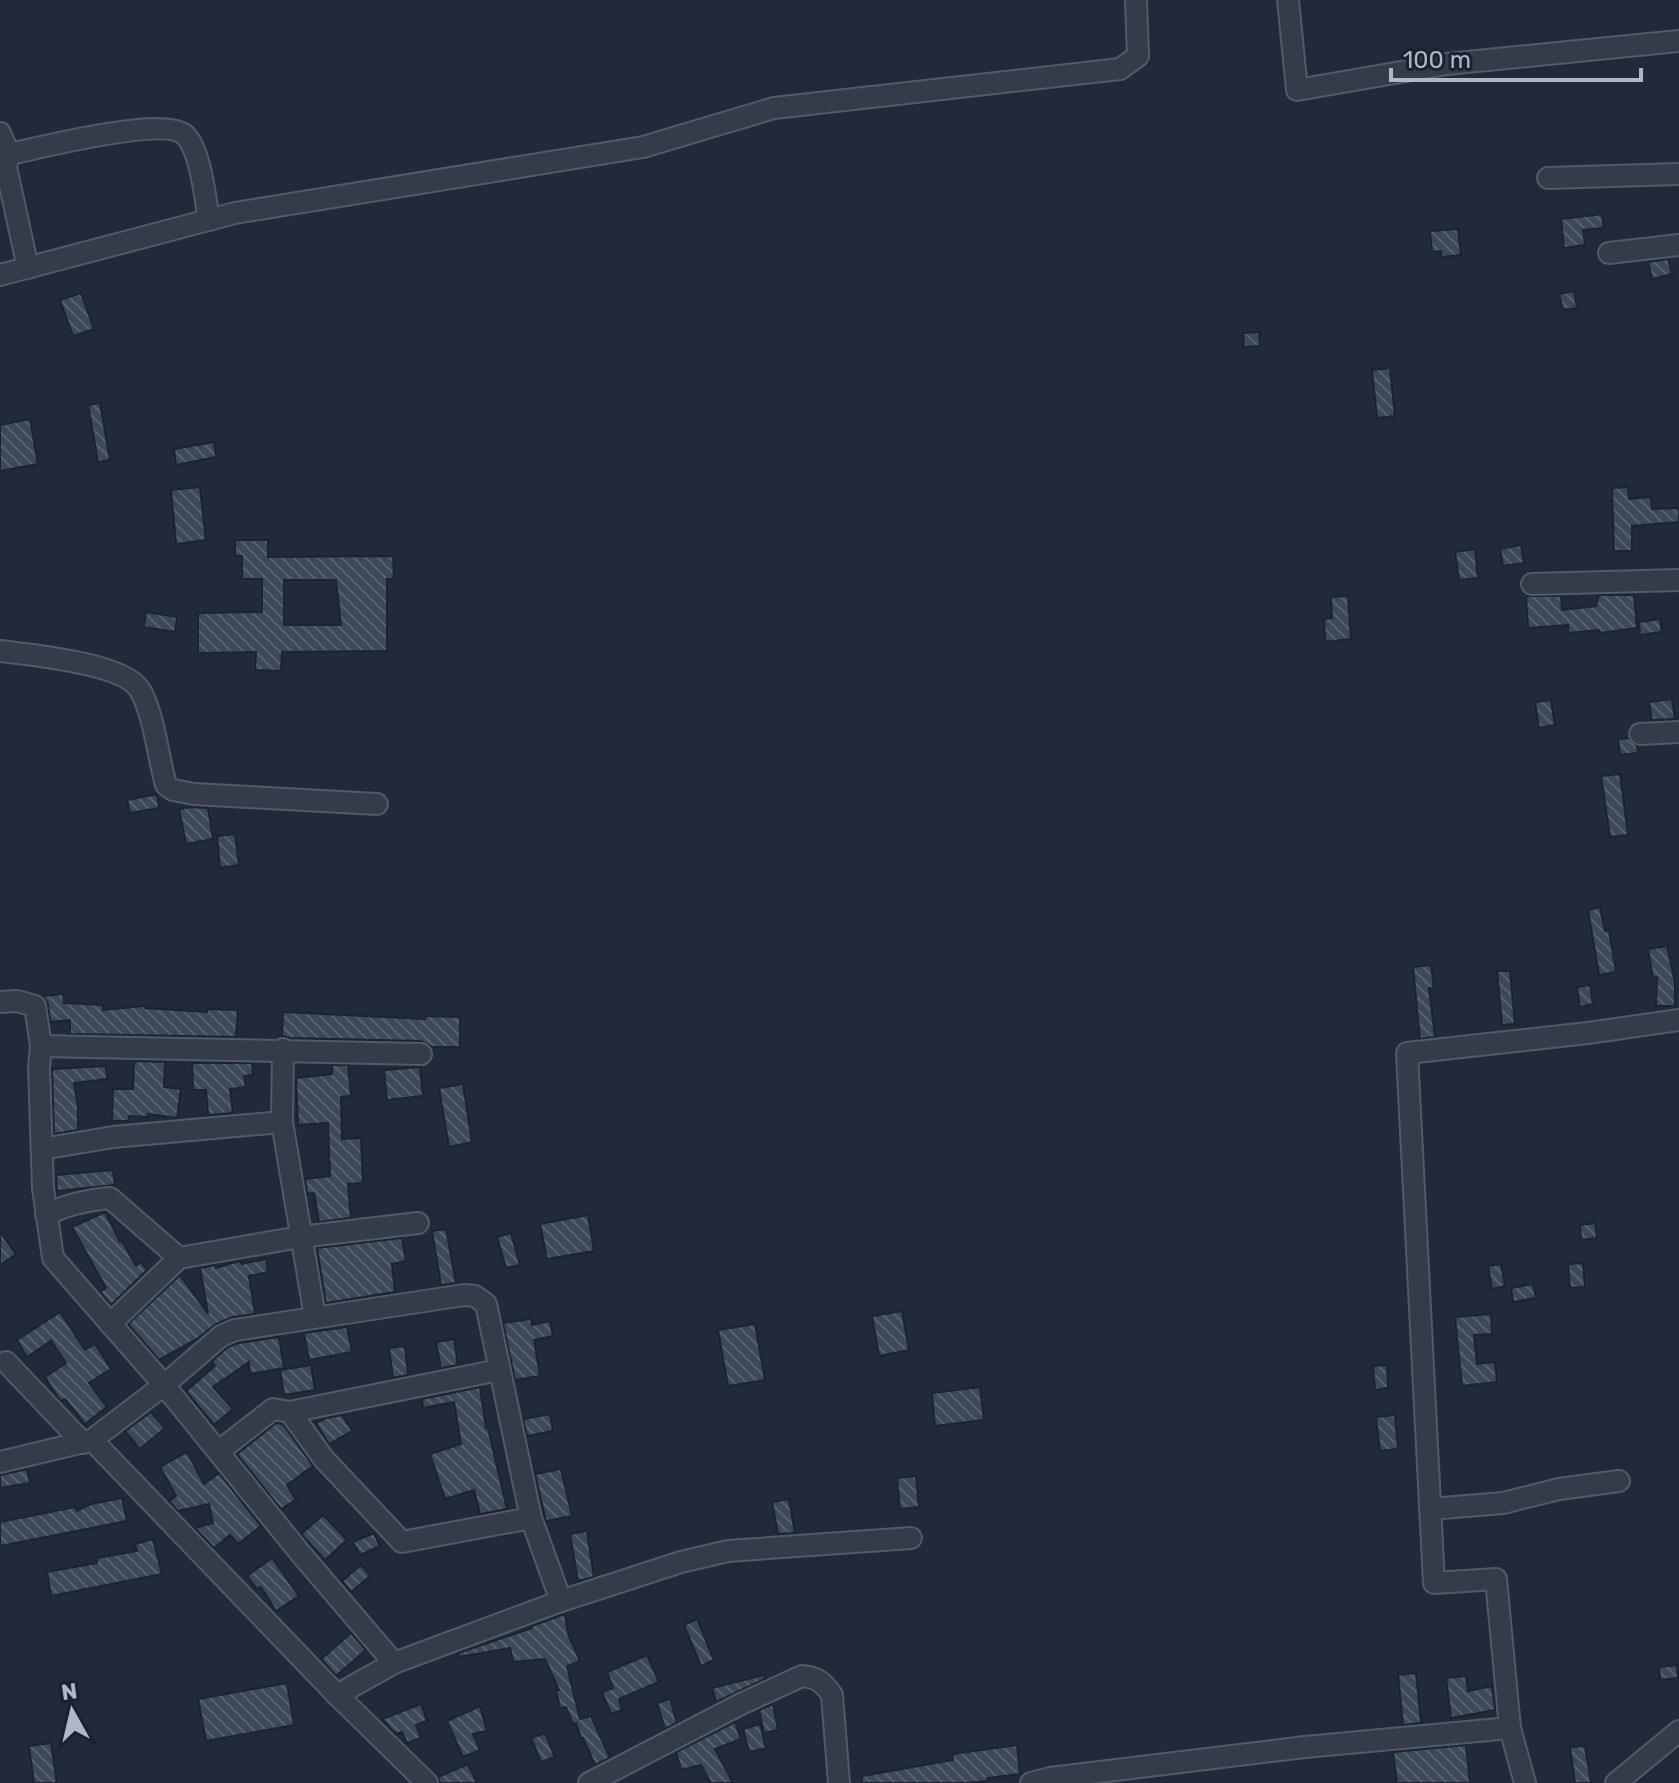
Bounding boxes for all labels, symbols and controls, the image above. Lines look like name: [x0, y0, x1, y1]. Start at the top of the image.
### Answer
scale bar: [1391, 32, 1641, 82]
text: 100 m: [1403, 46, 1471, 74]
north arrow: [32, 1671, 112, 1751]
text: N: [60, 1677, 79, 1706]

